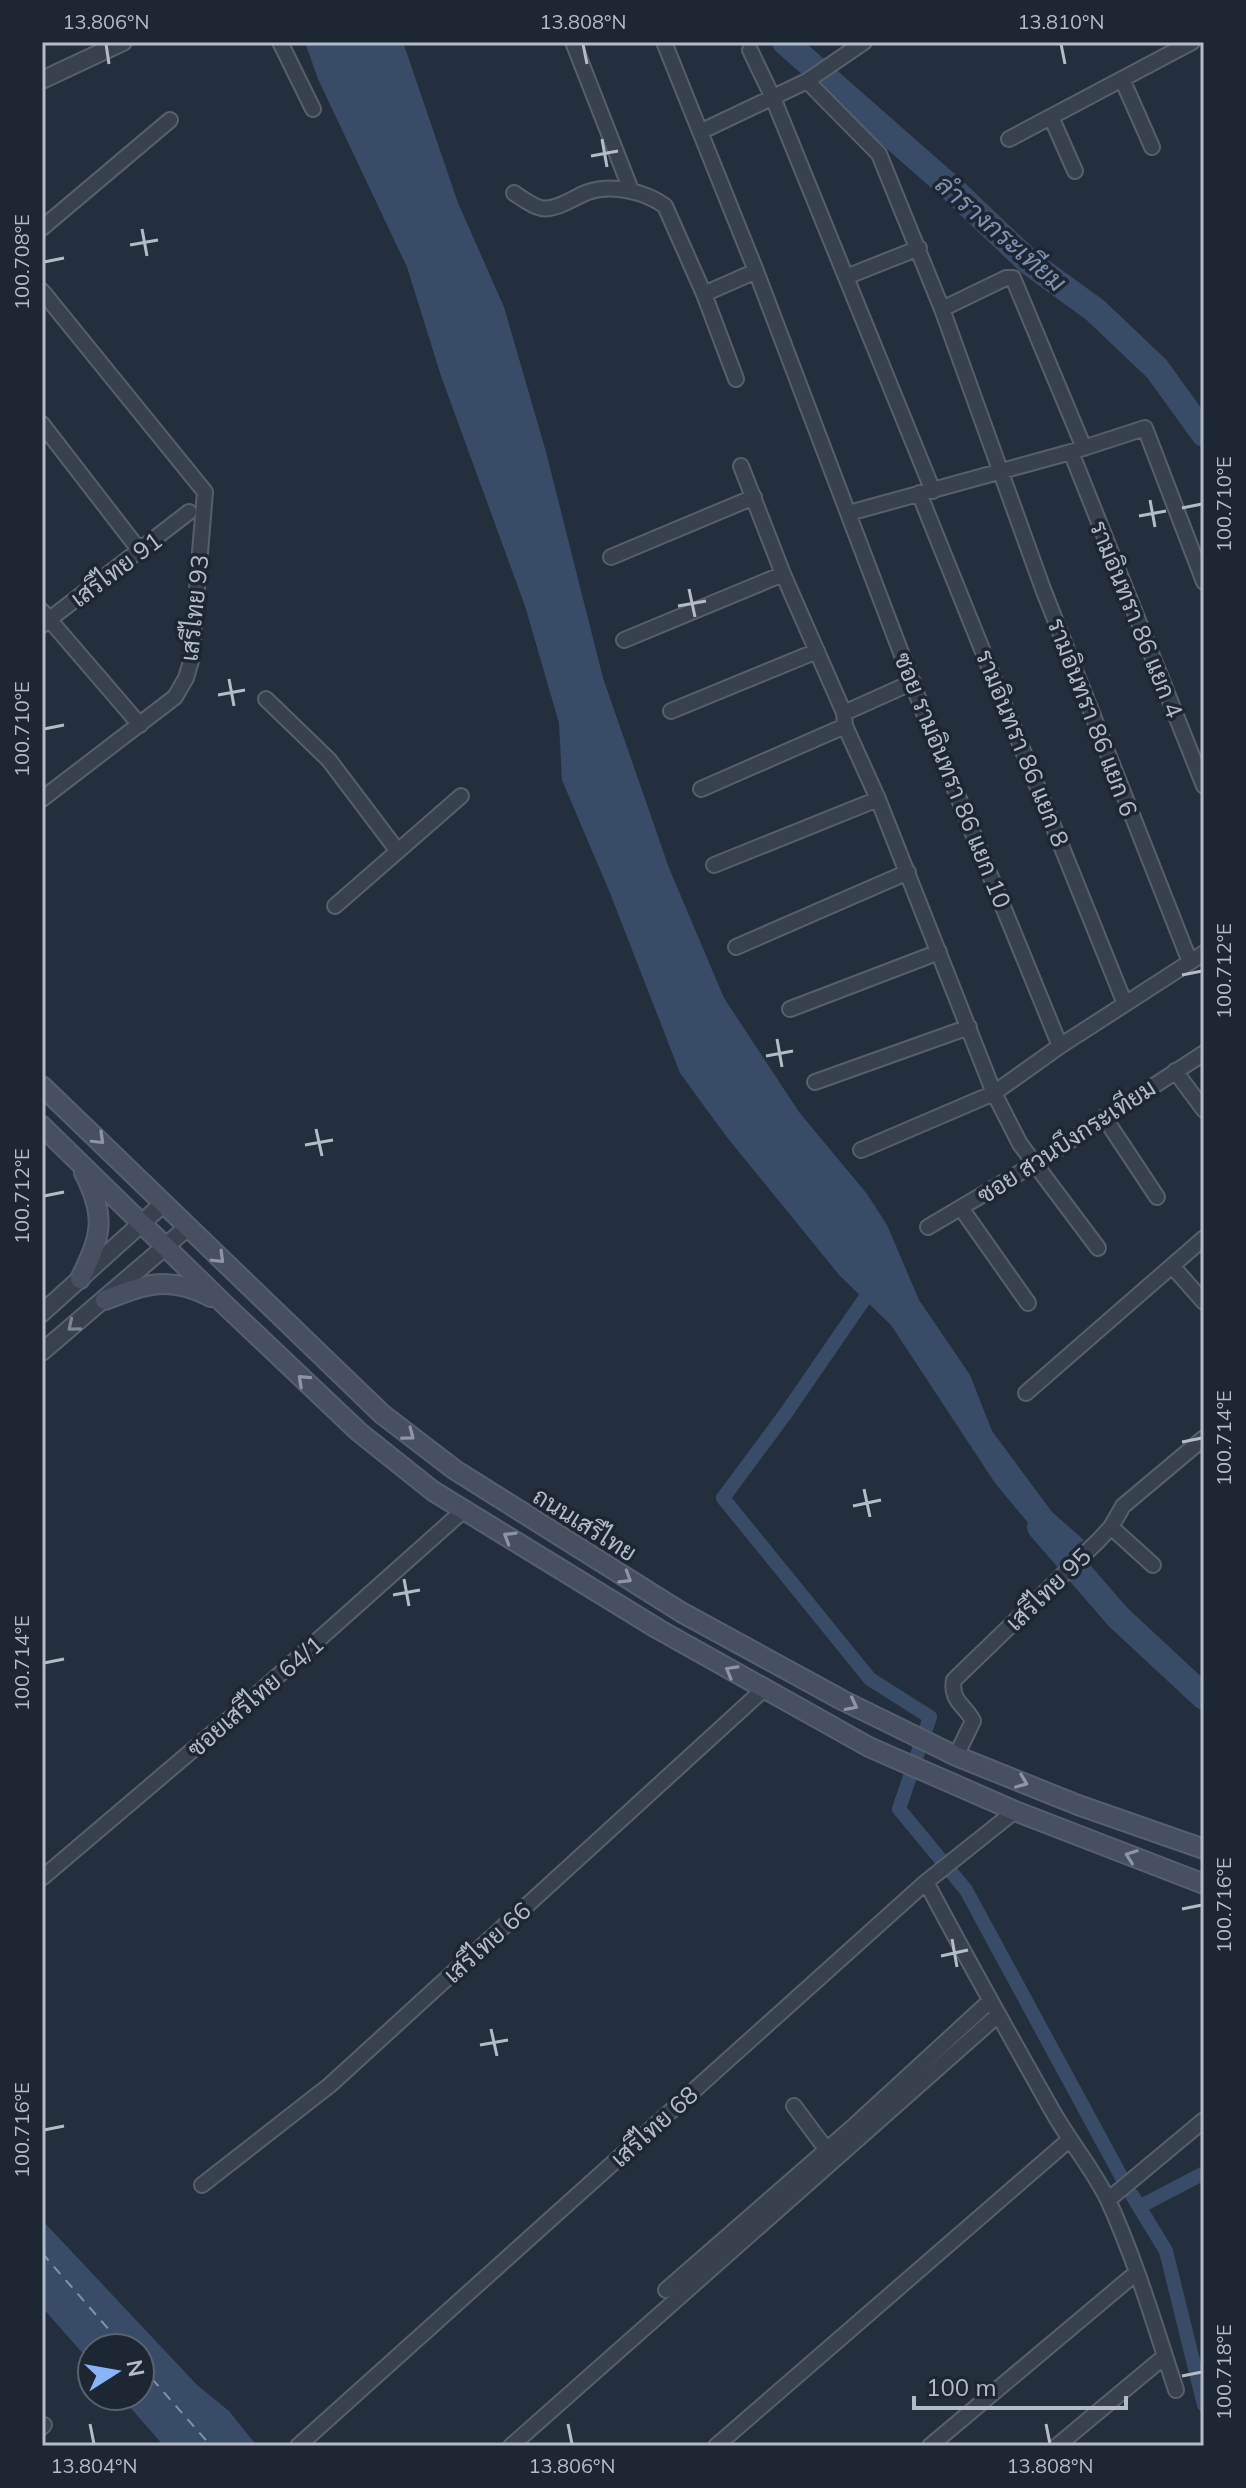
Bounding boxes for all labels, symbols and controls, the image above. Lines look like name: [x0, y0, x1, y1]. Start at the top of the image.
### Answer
text: 13.806°N: [63, 9, 149, 34]
text: 13.808°N: [540, 9, 626, 34]
text: 13.810°N: [1018, 9, 1104, 34]
water label: ลำรางกระเทียม: [929, 167, 1073, 299]
text: 100.708°E: [9, 214, 34, 310]
text: 100.710°E: [1211, 456, 1236, 552]
street label: รามอินทรา 86 แยก 4: [1084, 516, 1190, 722]
street label: เสรีไทย 91: [64, 525, 168, 613]
street label: เสรีไทย 93: [173, 553, 215, 663]
street label: รามอินทรา 86 แยก 6: [1041, 614, 1145, 820]
street label: รามอินทรา 86 แยก 8: [970, 645, 1076, 851]
street label: ซอย รามอินทรา 86 แยก 10: [888, 648, 1018, 912]
text: 100.710°E: [9, 681, 34, 777]
text: 100.712°E: [1211, 923, 1236, 1019]
street label: ซอย สวนบึงกระเทียม: [971, 1072, 1161, 1210]
one-way arrow: [90, 1130, 104, 1145]
text: 100.712°E: [9, 1148, 34, 1244]
one-way arrow: [210, 1249, 224, 1263]
one-way arrow: [68, 1316, 83, 1331]
one-way arrow: [298, 1374, 312, 1389]
text: 100.714°E: [1211, 1390, 1236, 1486]
one-way arrow: [400, 1426, 415, 1440]
street label: ถนนเสรีไทย: [528, 1480, 642, 1568]
one-way arrow: [503, 1531, 518, 1547]
street label: เสรีไทย 95: [999, 1541, 1097, 1637]
one-way arrow: [617, 1568, 632, 1584]
text: 100.714°E: [9, 1615, 34, 1711]
street label: ซอยเสรีไทย 64/1: [181, 1629, 329, 1763]
one-way arrow: [725, 1665, 740, 1681]
one-way arrow: [844, 1695, 859, 1711]
one-way arrow: [1014, 1773, 1028, 1789]
one-way arrow: [1125, 1849, 1139, 1866]
text: 100.716°E: [1211, 1857, 1236, 1953]
street label: เสรีไทย 66: [437, 1895, 537, 1989]
street label: เสรีไทย 68: [604, 2079, 704, 2173]
text: 100.716°E: [9, 2082, 34, 2178]
text: 100.718°E: [1211, 2324, 1236, 2420]
north arrow: [76, 2332, 156, 2412]
text: N: [120, 2357, 151, 2379]
scale bar: [914, 2360, 1126, 2410]
text: 100 m: [926, 2372, 997, 2402]
text: 13.804°N: [51, 2453, 137, 2478]
text: 13.806°N: [529, 2453, 615, 2478]
text: 13.808°N: [1007, 2453, 1093, 2478]

